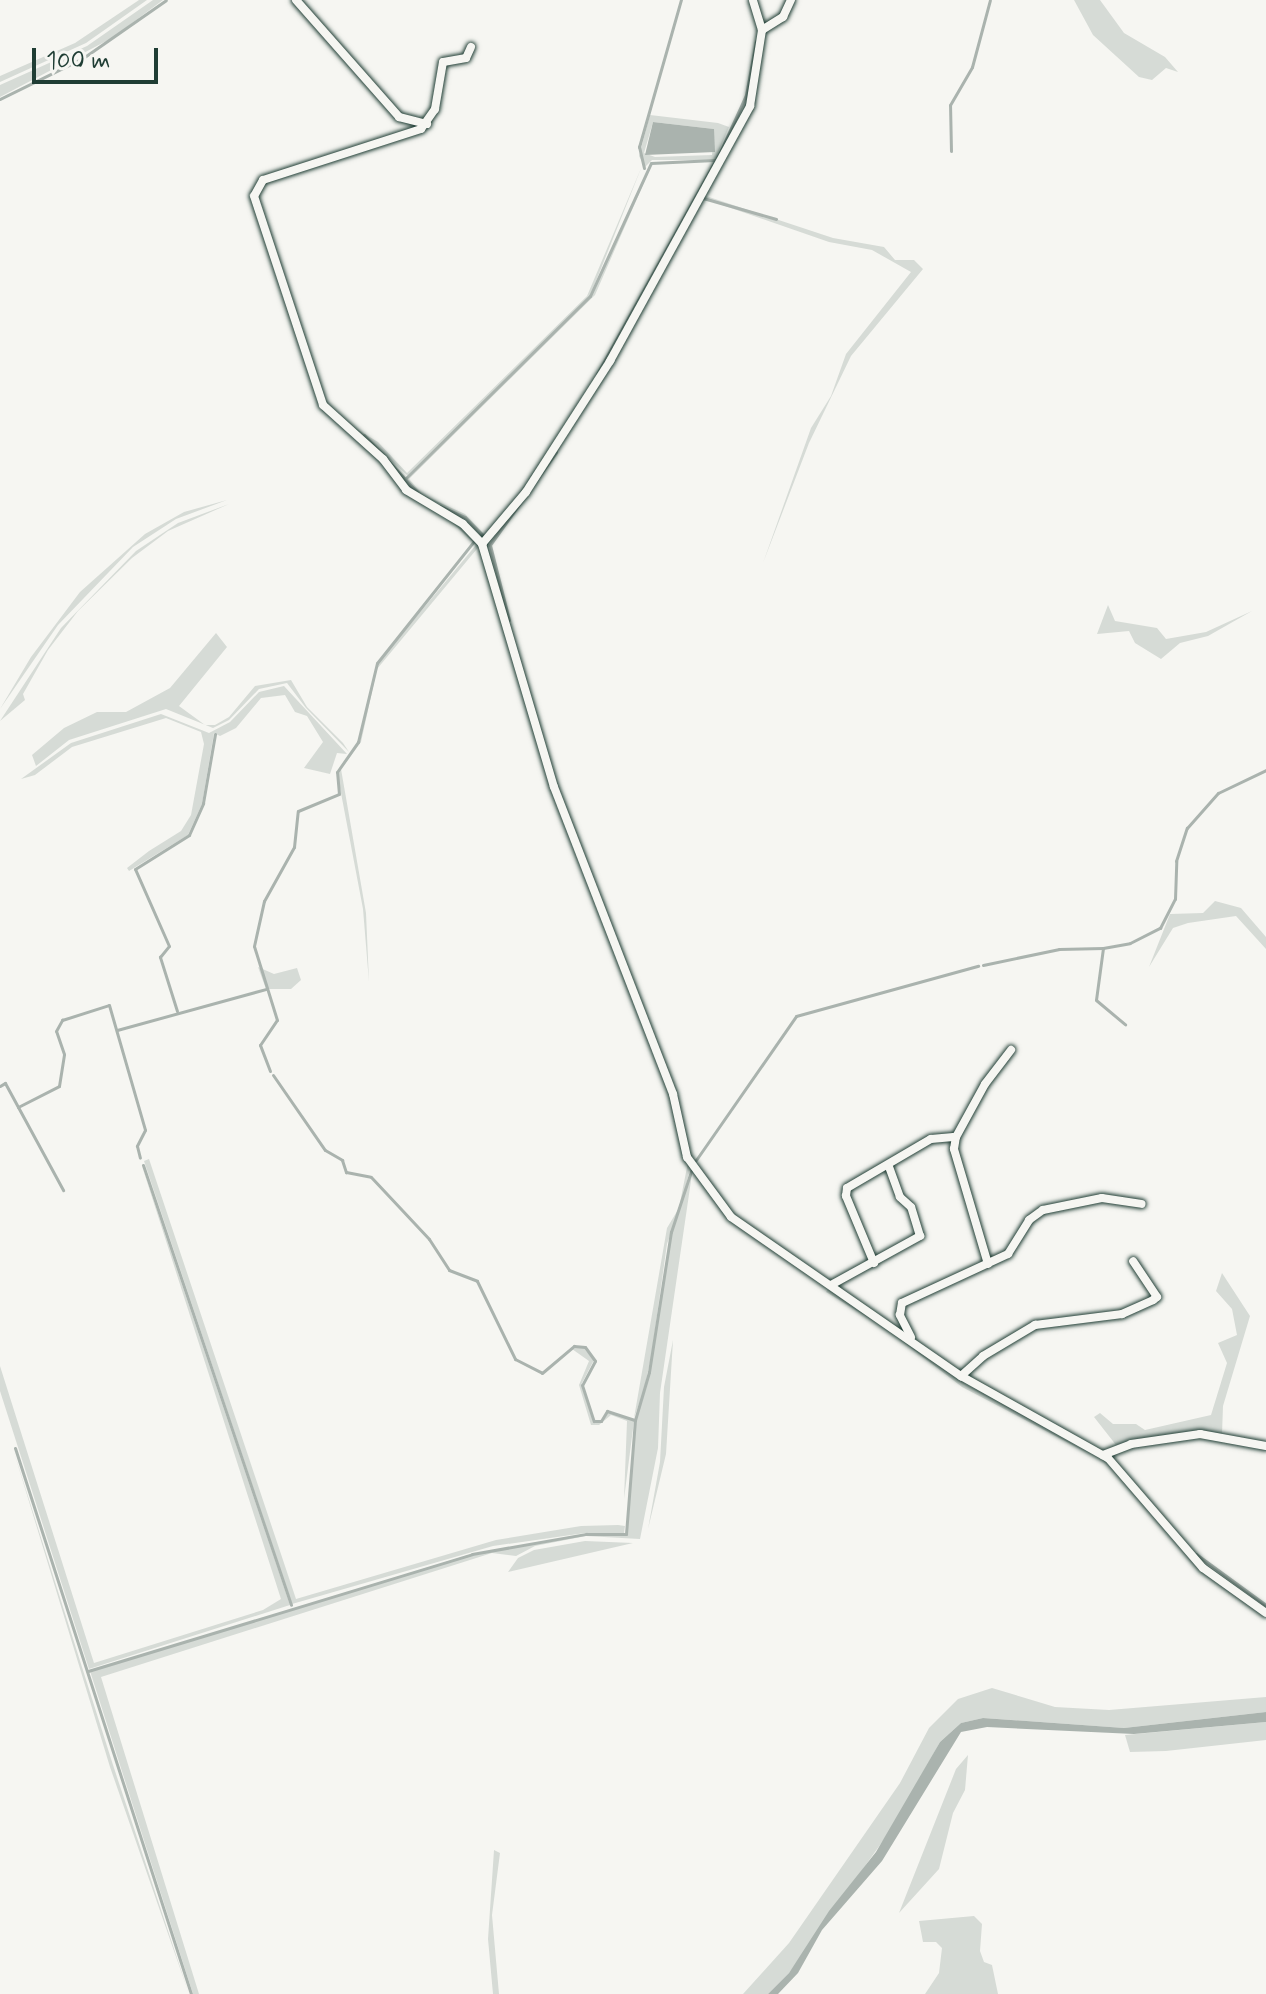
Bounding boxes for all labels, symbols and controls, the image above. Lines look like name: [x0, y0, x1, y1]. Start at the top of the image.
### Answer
scale bar: [36, 32, 162, 82]
text: 100 m: [46, 46, 110, 77]

